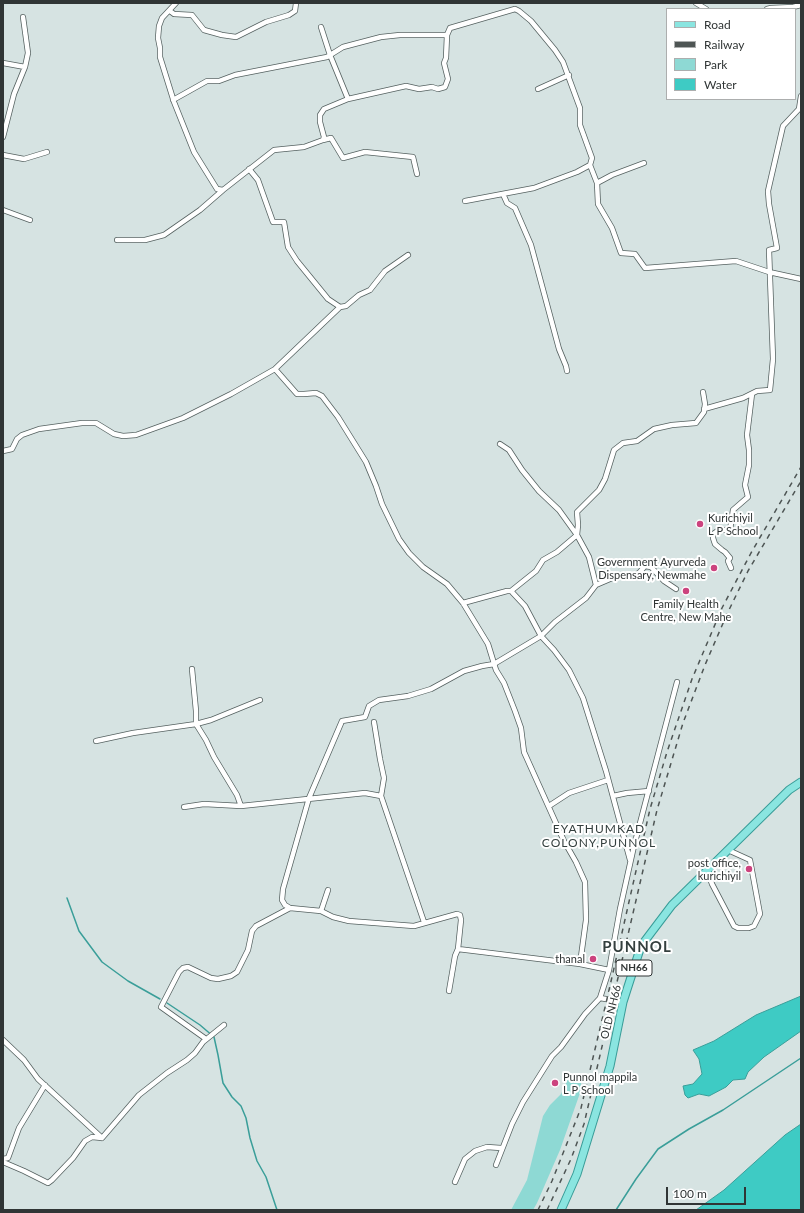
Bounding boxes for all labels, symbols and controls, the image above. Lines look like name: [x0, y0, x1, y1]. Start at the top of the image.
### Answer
legend: [666, 8, 796, 100]
text: Road: [704, 17, 731, 32]
text: Railway: [704, 37, 744, 52]
text: Park: [704, 57, 727, 72]
text: Water: [704, 77, 737, 92]
place label: Kurichiyil L P School: [708, 511, 758, 537]
marker: Kurichiyil L P School: [695, 519, 705, 529]
place label: Government Ayurveda Dispensary, Newmahe: [597, 555, 706, 581]
marker: Government Ayurveda Dispensary, Newmahe: [709, 563, 719, 573]
marker: Family Health Centre, New Mahe: [681, 586, 691, 596]
place label: Family Health Centre, New Mahe: [641, 597, 731, 623]
district label: EYATHUMKAD COLONY,PUNNOL: [542, 822, 656, 850]
place label: post office, kurichiyil: [688, 856, 741, 882]
marker: post office, kurichiyil: [744, 864, 754, 874]
district label: PUNNOL: [602, 938, 672, 956]
place label: thanal: [555, 952, 585, 966]
marker: thanal: [588, 954, 598, 964]
road number: NH66: [616, 960, 652, 976]
street label: OLD NH66: [598, 984, 624, 1040]
place label: Punnol mappila L P School: [563, 1070, 637, 1096]
marker: Punnol mappila L P School: [550, 1078, 560, 1088]
scale bar: [668, 1179, 748, 1205]
text: 100 m: [673, 1186, 707, 1201]

